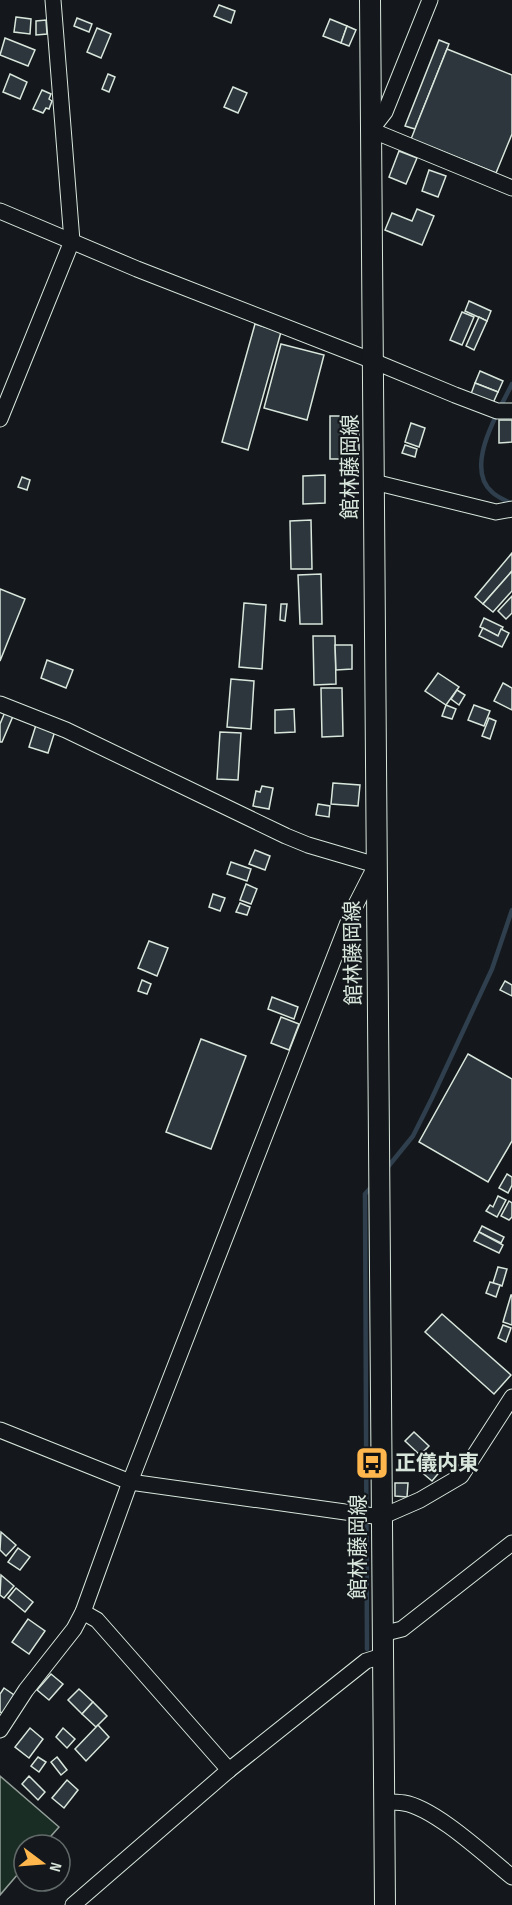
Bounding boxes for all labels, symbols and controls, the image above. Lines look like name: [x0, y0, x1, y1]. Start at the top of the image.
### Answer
street label: 館林藤岡線: [338, 415, 363, 520]
street label: 館林藤岡線: [340, 900, 367, 1006]
bus stop icon: 正儀内東: [354, 1445, 390, 1481]
place label: 正儀内東: [395, 1451, 479, 1476]
street label: 館林藤岡線: [346, 1495, 371, 1600]
north arrow: [12, 1833, 72, 1893]
text: N: [45, 1860, 65, 1873]

